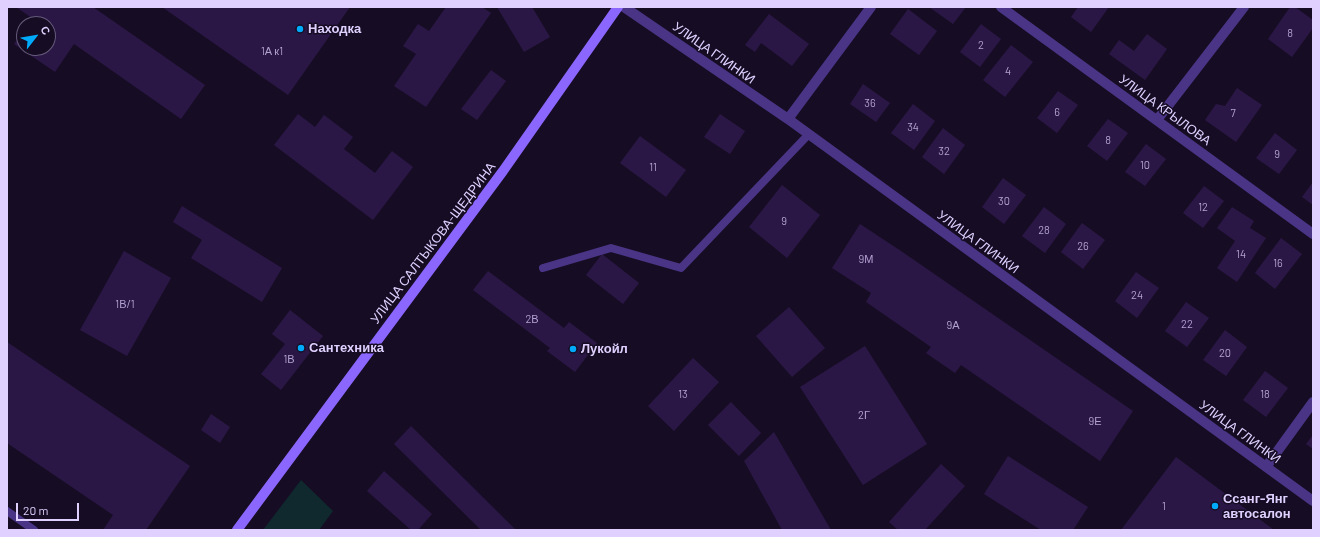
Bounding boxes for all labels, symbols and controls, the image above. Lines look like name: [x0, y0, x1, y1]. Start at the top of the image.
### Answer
north arrow: [16, 16, 56, 56]
street label: УЛИЦА ГЛИНКИ: [670, 19, 758, 87]
place label: Находка: [308, 21, 361, 37]
text: С: [38, 23, 53, 37]
marker: Находка: [295, 24, 305, 34]
house number: 8: [1287, 26, 1293, 40]
house number: 2: [978, 38, 984, 52]
house number: 1А к1: [261, 44, 283, 58]
house number: 4: [1005, 64, 1011, 78]
street label: УЛИЦА КРЫЛОВА: [1116, 71, 1214, 149]
house number: 36: [864, 96, 876, 110]
house number: 6: [1054, 105, 1060, 119]
house number: 7: [1230, 106, 1236, 120]
house number: 34: [907, 120, 919, 134]
house number: 8: [1105, 133, 1111, 147]
house number: 32: [938, 144, 950, 158]
house number: 9: [1274, 147, 1280, 161]
house number: 10: [1140, 158, 1150, 172]
street label: УЛИЦА САЛТЫКОВА-ЩЕДРИНА: [367, 159, 499, 327]
house number: 11: [649, 160, 657, 174]
house number: 30: [998, 194, 1010, 208]
house number: 12: [1198, 200, 1208, 214]
street label: УЛИЦА ГЛИНКИ: [934, 207, 1022, 277]
house number: 9: [781, 214, 787, 228]
house number: 28: [1038, 223, 1050, 237]
house number: 26: [1077, 239, 1089, 253]
house number: 14: [1236, 247, 1246, 261]
house number: 9М: [859, 252, 873, 266]
house number: 16: [1273, 256, 1283, 270]
house number: 24: [1131, 288, 1143, 302]
house number: 1В/1: [115, 297, 135, 311]
house number: 2В: [525, 312, 539, 326]
house number: 22: [1181, 317, 1193, 331]
house number: 9А: [946, 318, 960, 332]
place label: Сантехника: [309, 340, 384, 356]
place label: Лукойл: [581, 341, 628, 357]
marker: Сантехника: [296, 343, 306, 353]
marker: Лукойл: [568, 344, 578, 354]
house number: 20: [1219, 346, 1231, 360]
house number: 1В: [283, 352, 295, 366]
house number: 13: [678, 387, 688, 401]
house number: 18: [1260, 387, 1270, 401]
street label: УЛИЦА ГЛИНКИ: [1196, 397, 1284, 467]
house number: 2Г: [858, 408, 870, 422]
house number: 9Е: [1088, 414, 1102, 428]
place label: Ссанг-Янг автосалон: [1223, 491, 1291, 522]
scale bar: [18, 495, 81, 521]
house number: 1: [1162, 499, 1166, 513]
marker: Ссанг-Янг автосалон: [1210, 501, 1220, 511]
text: 20 m: [23, 503, 49, 517]

